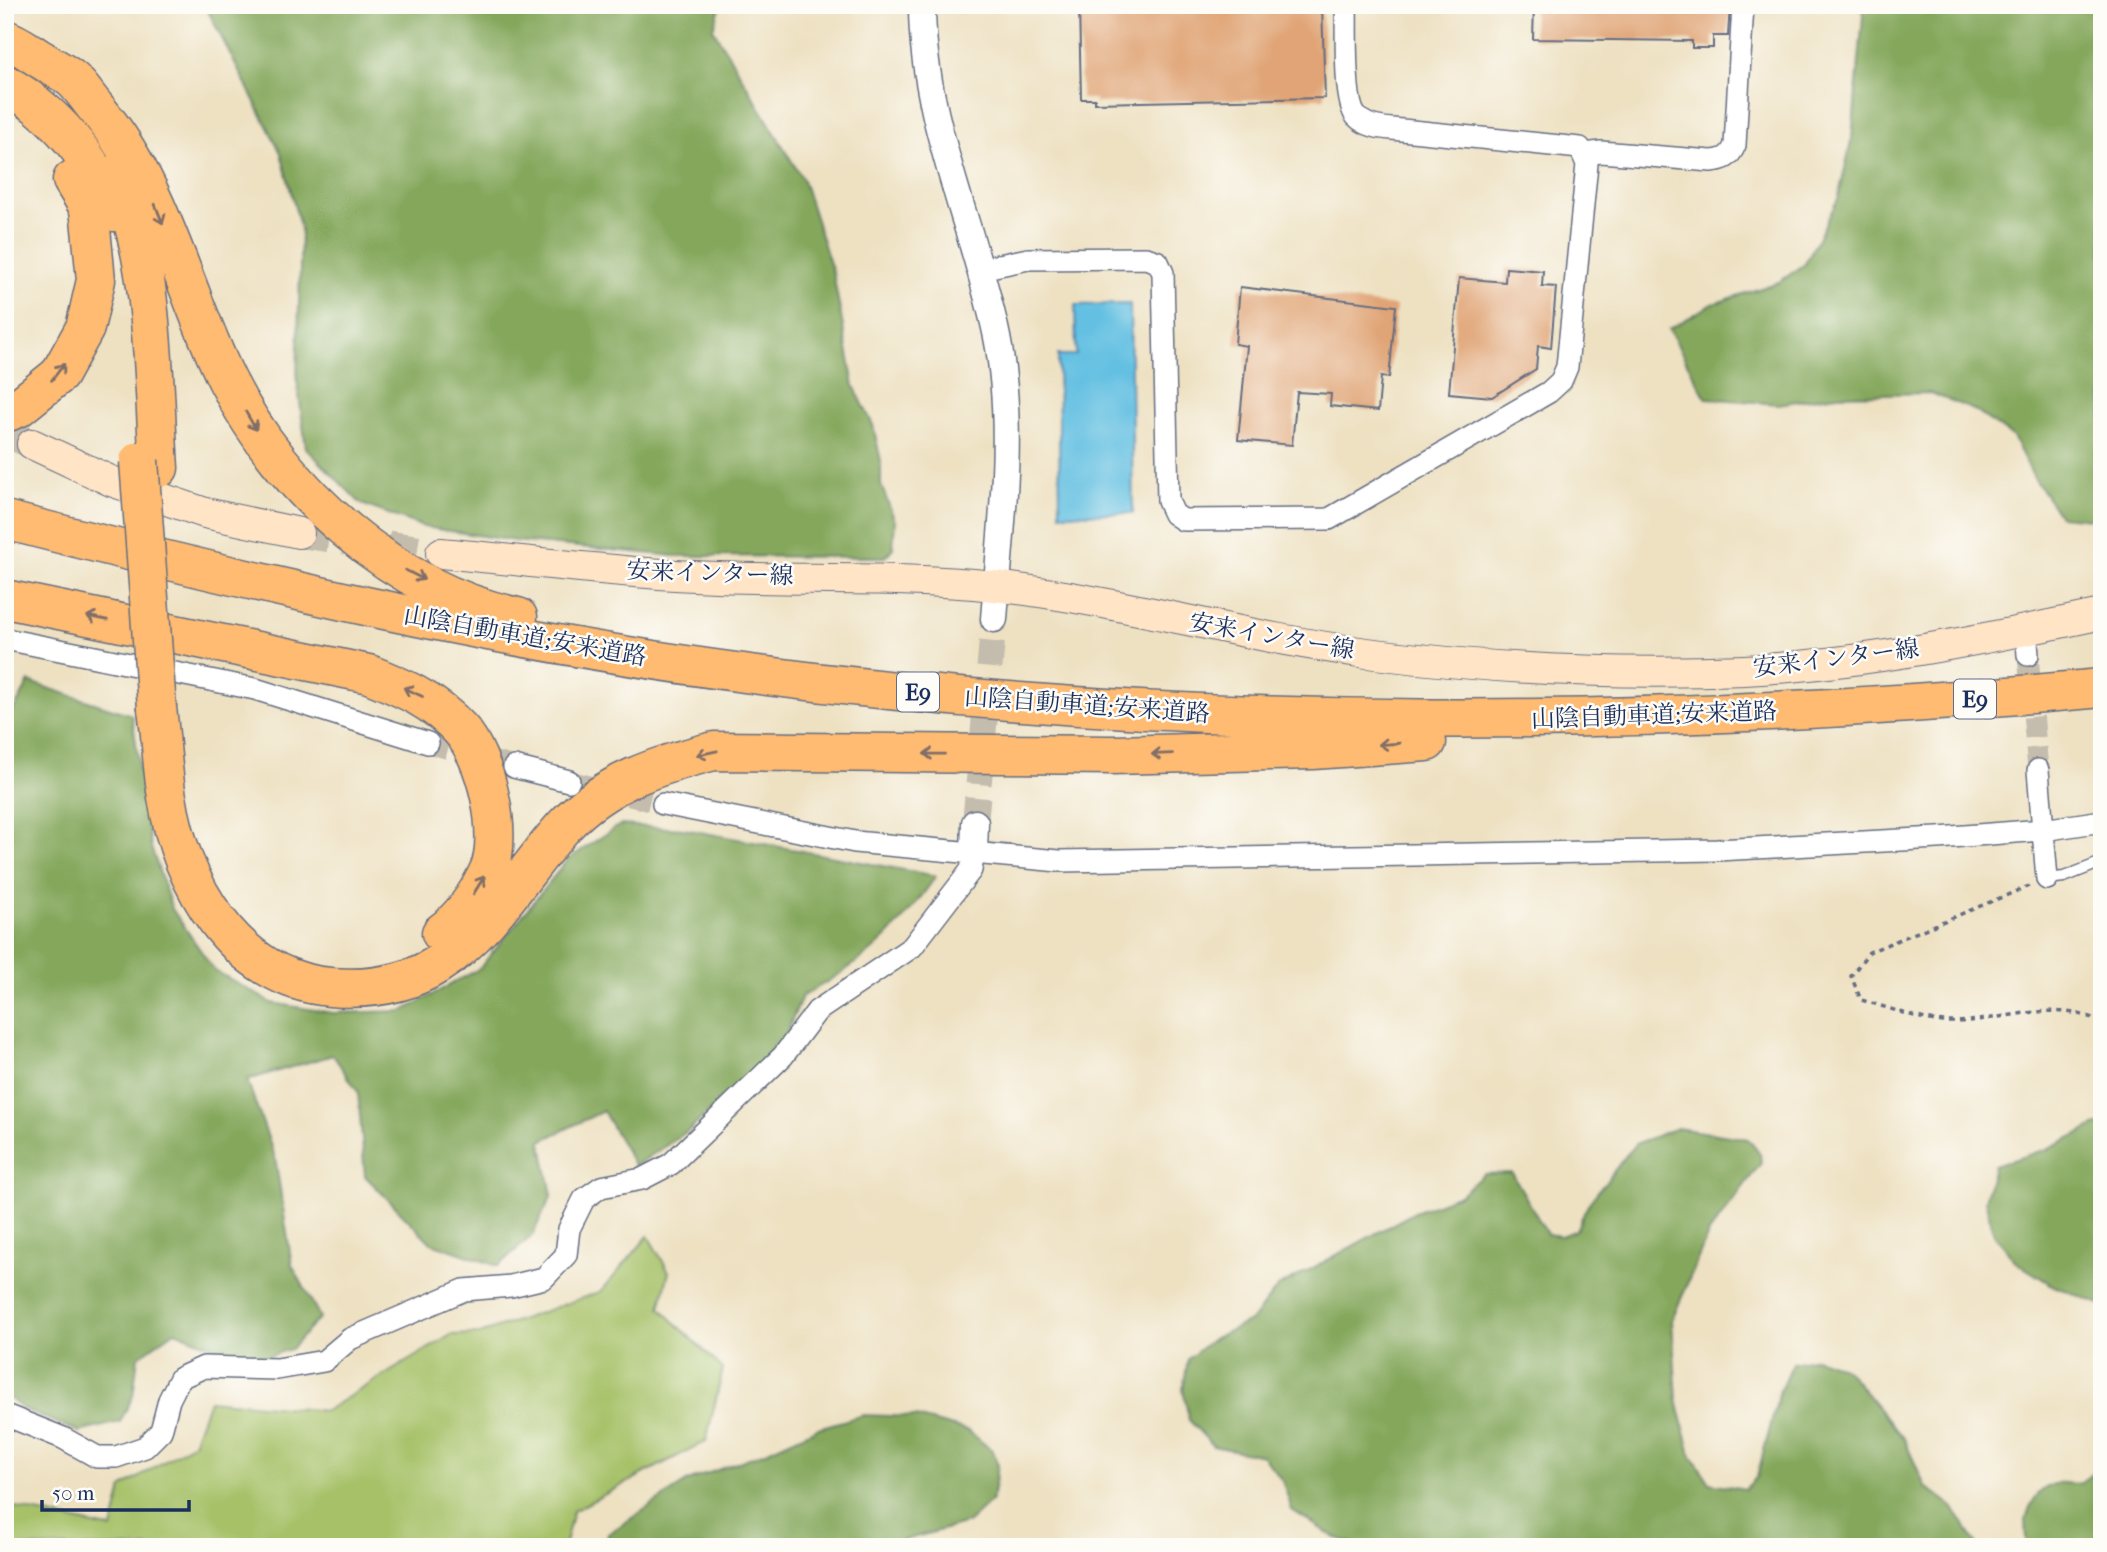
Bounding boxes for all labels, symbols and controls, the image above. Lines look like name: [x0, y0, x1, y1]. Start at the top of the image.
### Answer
one-way arrow: [154, 202, 167, 224]
one-way arrow: [51, 363, 66, 381]
one-way arrow: [244, 411, 258, 431]
street label: 安来インター線: [626, 556, 794, 590]
one-way arrow: [404, 569, 425, 583]
street label: 山陰自動車道;安来道路: [401, 601, 649, 671]
street label: 安来インター線: [1187, 608, 1357, 664]
one-way arrow: [86, 610, 109, 624]
street label: 安来インター線: [1751, 634, 1921, 682]
road number: E9: [897, 672, 939, 712]
road number: E9: [1954, 680, 1996, 719]
street label: 山陰自動車道;安来道路: [963, 682, 1211, 728]
one-way arrow: [403, 685, 424, 698]
street label: 山陰自動車道;安来道路: [1531, 697, 1777, 733]
one-way arrow: [1378, 738, 1401, 751]
one-way arrow: [696, 747, 719, 761]
one-way arrow: [923, 747, 946, 761]
one-way arrow: [1151, 747, 1174, 760]
one-way arrow: [473, 876, 487, 896]
scale bar: [42, 1468, 189, 1512]
text: 50 m: [52, 1481, 95, 1505]

